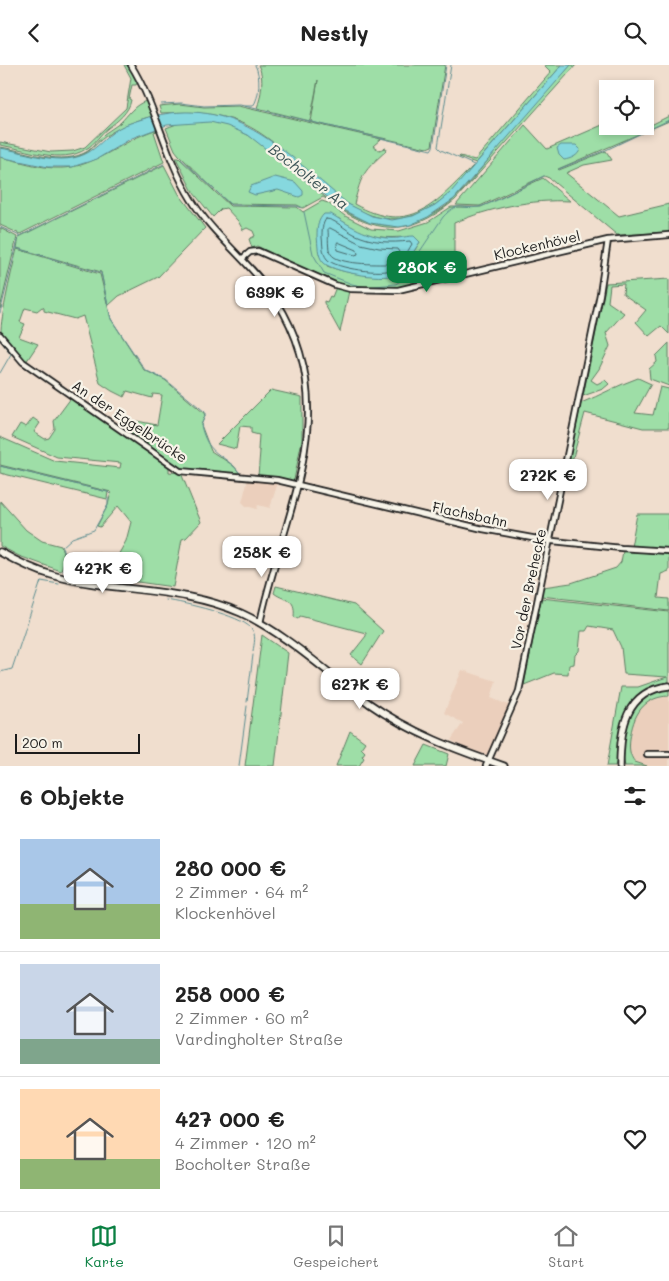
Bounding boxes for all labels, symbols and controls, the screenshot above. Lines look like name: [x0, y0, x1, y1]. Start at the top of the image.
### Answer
text: Nestly: [300, 18, 369, 47]
icon: back: [20, 19, 48, 47]
icon: search: [621, 19, 649, 47]
map controls: [599, 80, 654, 135]
button: locate: [599, 80, 654, 135]
water label: Bocholter Aa: [265, 139, 353, 213]
street label: Klockenhövel: [492, 226, 582, 264]
pin: 280K €: [386, 251, 468, 293]
text: 280K €: [398, 256, 456, 277]
pin: 639K €: [234, 275, 316, 318]
text: 639K €: [246, 281, 304, 302]
street label: An der Eggelbrücke: [69, 375, 191, 467]
pin: 272K €: [507, 459, 589, 501]
text: 272K €: [520, 464, 576, 485]
street label: Flachsbahn: [431, 497, 509, 531]
street label: Vor der Brehecke: [506, 527, 550, 651]
pin: 258K €: [221, 535, 303, 578]
text: 258K €: [233, 541, 291, 562]
pin: 427K €: [62, 551, 144, 594]
text: 427K €: [74, 557, 132, 578]
pin: 627K €: [319, 667, 401, 710]
text: 627K €: [332, 673, 388, 694]
scale bar: [15, 731, 140, 754]
text: 200 m: [22, 733, 63, 752]
icon: filters: [621, 782, 649, 810]
text: 6 Objekte: [20, 783, 124, 810]
text: 280 000 €: [175, 854, 286, 881]
icon: home: [60, 859, 120, 919]
icon: heart: [621, 875, 649, 903]
text: 2 Zimmer · 64 m²: [175, 881, 308, 902]
text: Klockenhövel: [175, 902, 276, 923]
text: 258 000 €: [175, 980, 285, 1007]
icon: home: [60, 984, 120, 1044]
icon: heart: [621, 1000, 649, 1028]
text: 2 Zimmer · 60 m²: [175, 1007, 309, 1028]
text: Vardingholter Straße: [175, 1028, 343, 1049]
text: 427 000 €: [175, 1105, 284, 1132]
icon: home: [60, 1109, 120, 1169]
icon: heart: [621, 1125, 649, 1153]
text: 4 Zimmer · 120 m²: [175, 1132, 316, 1153]
text: Bocholter Straße: [175, 1153, 311, 1174]
tab: Karte: [85, 1222, 124, 1271]
tab: Gespeichert: [293, 1222, 379, 1271]
tab: Start: [548, 1222, 584, 1271]

